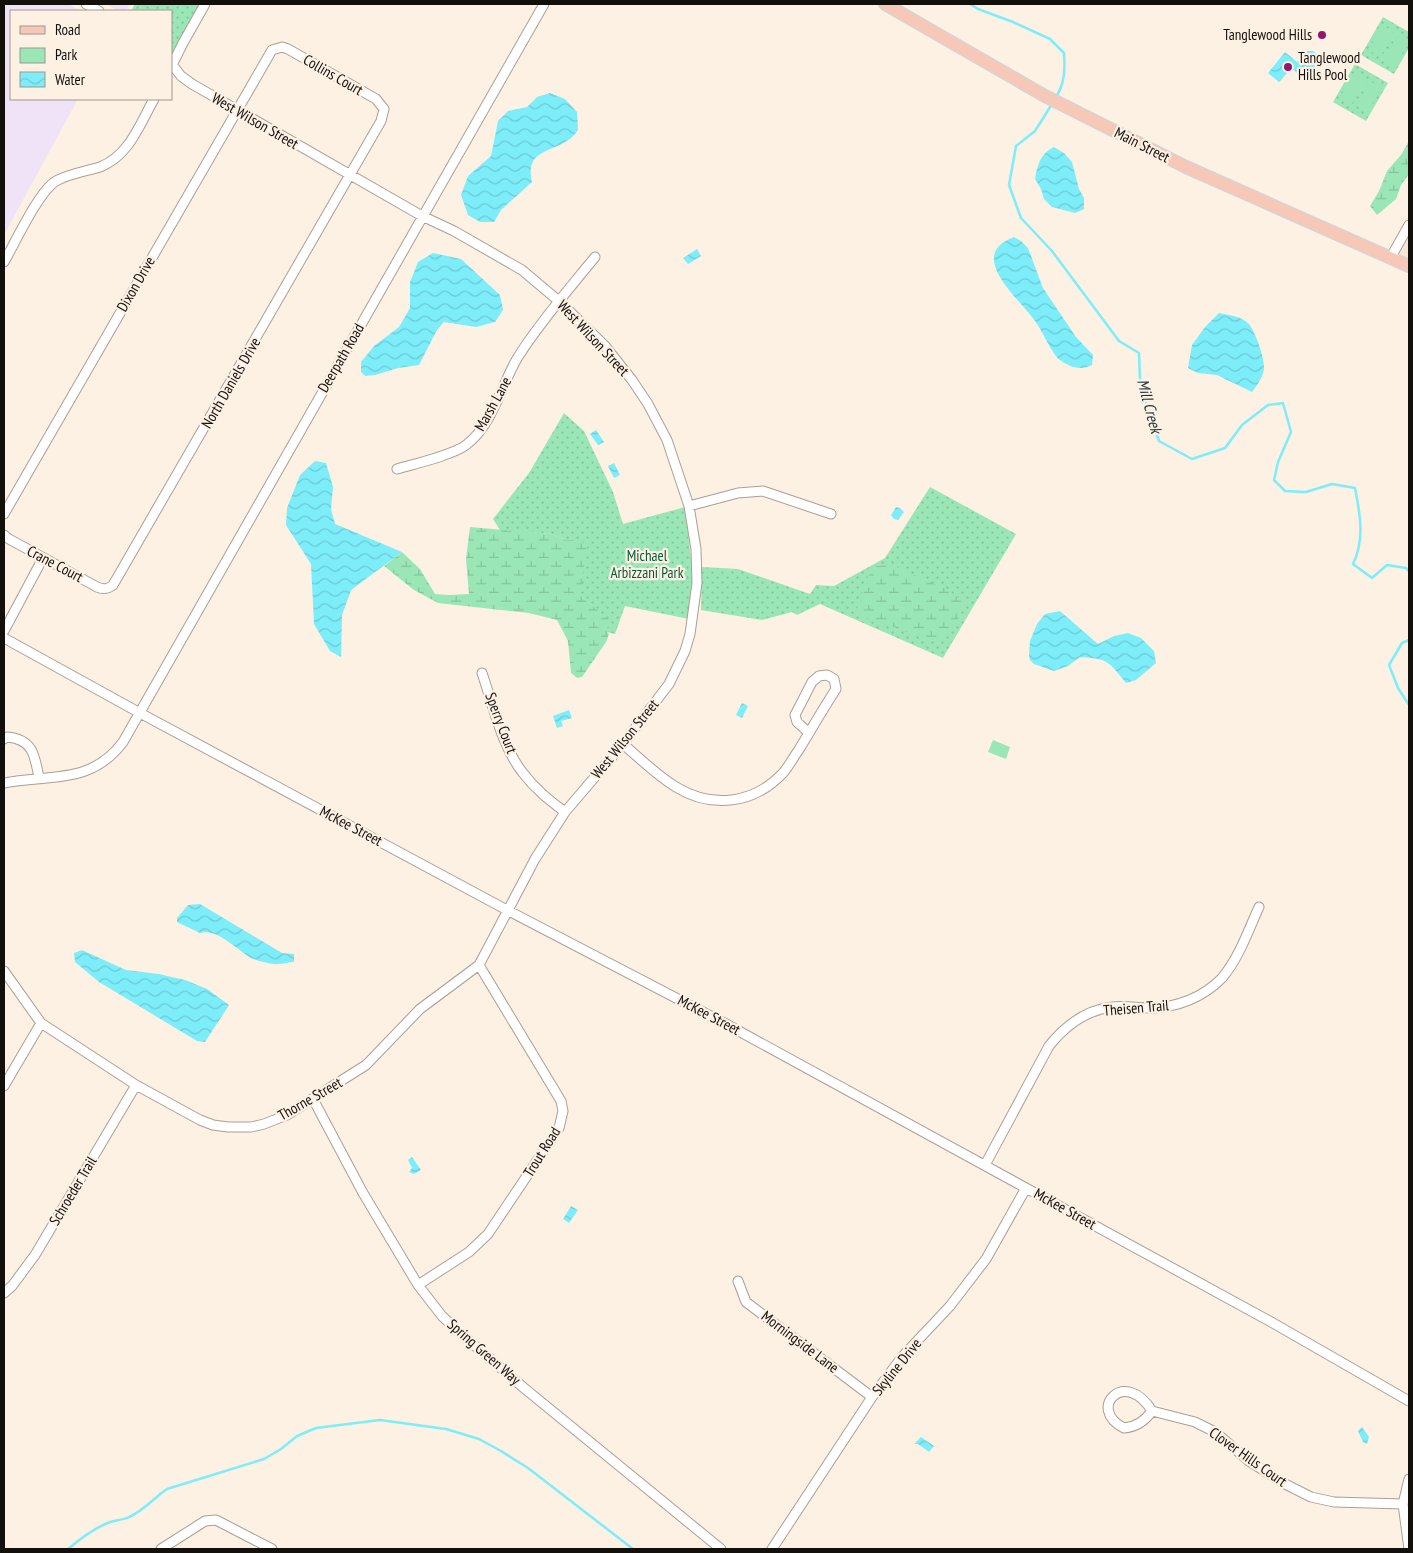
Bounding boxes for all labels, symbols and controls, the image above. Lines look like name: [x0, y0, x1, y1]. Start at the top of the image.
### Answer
legend: [10, 10, 172, 100]
text: Road: [55, 20, 81, 39]
place label: Tanglewood Hills: [1223, 25, 1312, 44]
marker: Tanglewood Hills: [1316, 29, 1328, 41]
text: Park: [55, 45, 77, 64]
place label: Tanglewood Hills Pool: [1298, 48, 1360, 84]
street label: Collins Court: [300, 50, 367, 99]
marker: Tanglewood Hills Pool: [1282, 61, 1294, 73]
text: Water: [55, 70, 86, 89]
street label: West Wilson Street: [208, 88, 302, 153]
street label: Main Street: [1111, 123, 1173, 167]
street label: Dixon Drive: [112, 253, 159, 315]
street label: West Wilson Street: [553, 296, 633, 380]
street label: Deerpath Road: [313, 320, 368, 396]
street label: North Daniels Drive: [197, 334, 264, 432]
street label: Marsh Lane: [470, 373, 515, 434]
water label: Mill Creek: [1133, 377, 1167, 437]
street label: Crane Court: [24, 541, 87, 586]
park label: Michael Arbizzani Park: [610, 546, 684, 582]
street label: Sperry Court: [481, 690, 522, 756]
street label: West Wilson Street: [587, 695, 663, 782]
street label: McKee Street: [317, 801, 386, 850]
street label: McKee Street: [675, 990, 744, 1039]
street label: Theisen Trail: [1102, 995, 1170, 1020]
street label: Thorne Street: [274, 1073, 345, 1125]
street label: Trout Road: [519, 1123, 564, 1180]
street label: Schroeder Trail: [45, 1152, 101, 1229]
street label: McKee Street: [1031, 1184, 1100, 1233]
street label: Morningside Lane: [758, 1306, 843, 1377]
street label: Spring Green Way: [444, 1315, 525, 1389]
street label: Skyline Drive: [868, 1334, 925, 1399]
street label: Clover Hills Court: [1206, 1423, 1291, 1490]

